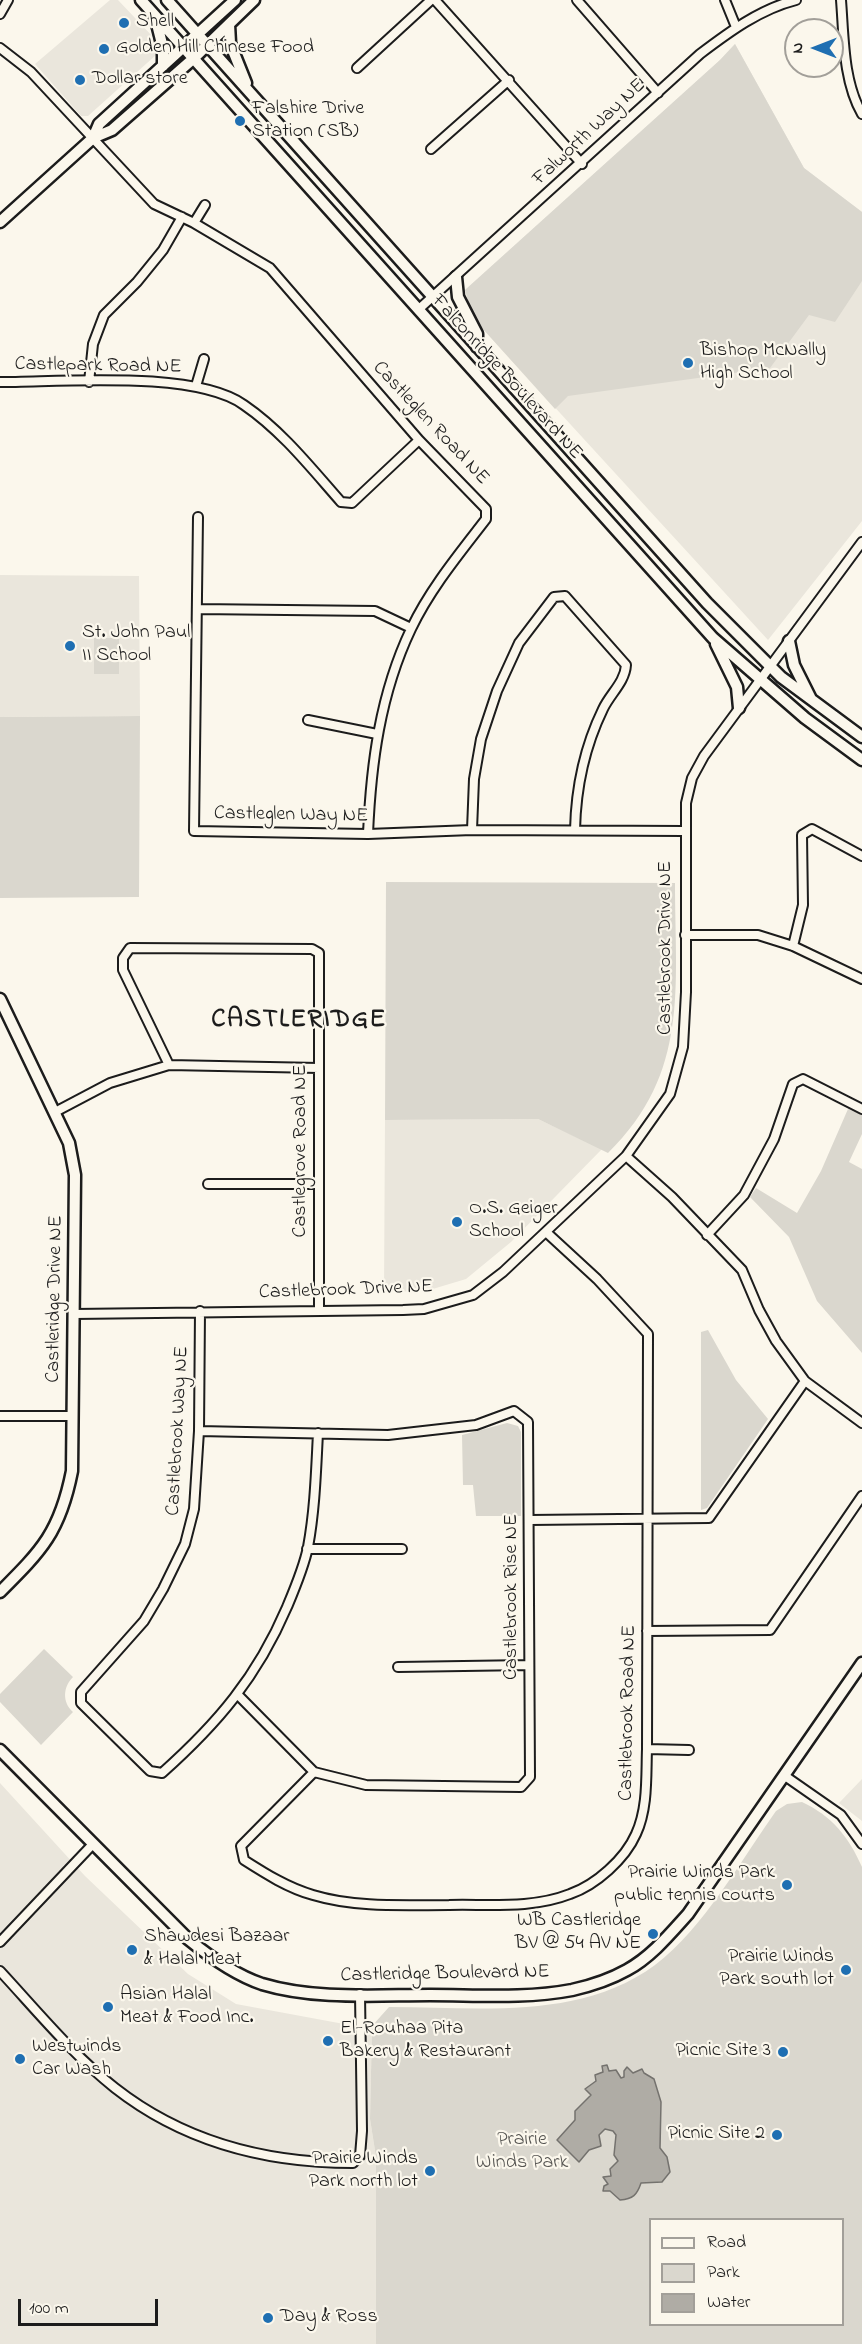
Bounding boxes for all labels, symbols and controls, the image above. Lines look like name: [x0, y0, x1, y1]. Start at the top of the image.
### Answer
place label: Shell: [136, 11, 174, 35]
marker: Shell: [117, 16, 131, 30]
north arrow: [784, 18, 844, 78]
place label: Golden Hill Chinese Food: [116, 37, 314, 61]
marker: Golden Hill Chinese Food: [97, 42, 111, 56]
text: N: [786, 43, 810, 53]
place label: Dollar store: [92, 68, 188, 92]
marker: Dollar store: [73, 73, 87, 87]
street label: Falworth Way NE: [528, 74, 652, 192]
place label: Falshire Drive Station (SB): [252, 98, 364, 145]
marker: Falshire Drive Station (SB): [233, 114, 247, 128]
street label: Falconridge Boulevard NE: [425, 290, 587, 466]
place label: Bishop McNally High School: [700, 340, 826, 387]
street label: Castlepark Road NE: [14, 354, 182, 380]
marker: Bishop McNally High School: [681, 356, 695, 370]
street label: Castleglen Road NE: [366, 357, 494, 491]
place label: St. John Paul II School: [82, 622, 190, 669]
marker: St. John Paul II School: [63, 639, 77, 653]
street label: Castleglen Way NE: [214, 803, 368, 829]
street label: Castlebrook Drive NE: [655, 861, 679, 1035]
district label: CASTLERIDGE: [211, 1006, 387, 1038]
street label: Castlegrove Road NE: [290, 1065, 314, 1237]
place label: O.S. Geiger School: [469, 1198, 557, 1245]
street label: Castleridge Drive NE: [43, 1215, 69, 1383]
marker: O.S. Geiger School: [450, 1215, 464, 1229]
street label: Castlebrook Drive NE: [259, 1276, 433, 1306]
street label: Castlebrook Way NE: [163, 1346, 195, 1516]
street label: Castlebrook Rise NE: [501, 1514, 525, 1680]
street label: Castlebrook Road NE: [615, 1625, 643, 1801]
place label: Prairie Winds Park public tennis courts: [614, 1862, 775, 1909]
marker: Prairie Winds Park public tennis courts: [780, 1878, 794, 1892]
place label: WB Castleridge BV @ 54 AV NE: [515, 1910, 641, 1957]
place label: Shawdesi Bazaar & Halal Meat: [144, 1926, 289, 1973]
marker: WB Castleridge BV @ 54 AV NE: [646, 1927, 660, 1941]
marker: Shawdesi Bazaar & Halal Meat: [125, 1943, 139, 1957]
place label: Prairie Winds Park south lot: [719, 1946, 834, 1993]
street label: Castleridge Boulevard NE: [340, 1961, 550, 1989]
marker: Prairie Winds Park south lot: [839, 1963, 853, 1977]
place label: Asian Halal Meat & Food Inc.: [120, 1984, 253, 2031]
marker: Asian Halal Meat & Food Inc.: [101, 2000, 115, 2014]
place label: El-Rouhaa Pita Bakery & Restaurant: [340, 2018, 511, 2065]
marker: El-Rouhaa Pita Bakery & Restaurant: [321, 2034, 335, 2048]
place label: Westwinds Car Wash: [32, 2036, 121, 2083]
place label: Picnic Site 3: [675, 2040, 771, 2064]
marker: Picnic Site 3: [776, 2045, 790, 2059]
marker: Westwinds Car Wash: [13, 2052, 27, 2066]
place label: Picnic Site 2: [668, 2123, 765, 2147]
marker: Picnic Site 2: [770, 2128, 784, 2142]
park label: Prairie Winds Park: [476, 2129, 568, 2176]
place label: Prairie Winds Park north lot: [309, 2148, 418, 2195]
marker: Prairie Winds Park north lot: [423, 2164, 437, 2178]
legend: [649, 2218, 844, 2326]
text: Road: [707, 2230, 746, 2256]
text: Park: [707, 2260, 740, 2286]
scale bar: [21, 2287, 160, 2325]
text: Water: [707, 2290, 750, 2316]
text: 100 m: [29, 2296, 69, 2322]
place label: Day & Ross: [280, 2306, 378, 2330]
marker: Day & Ross: [261, 2311, 275, 2325]

